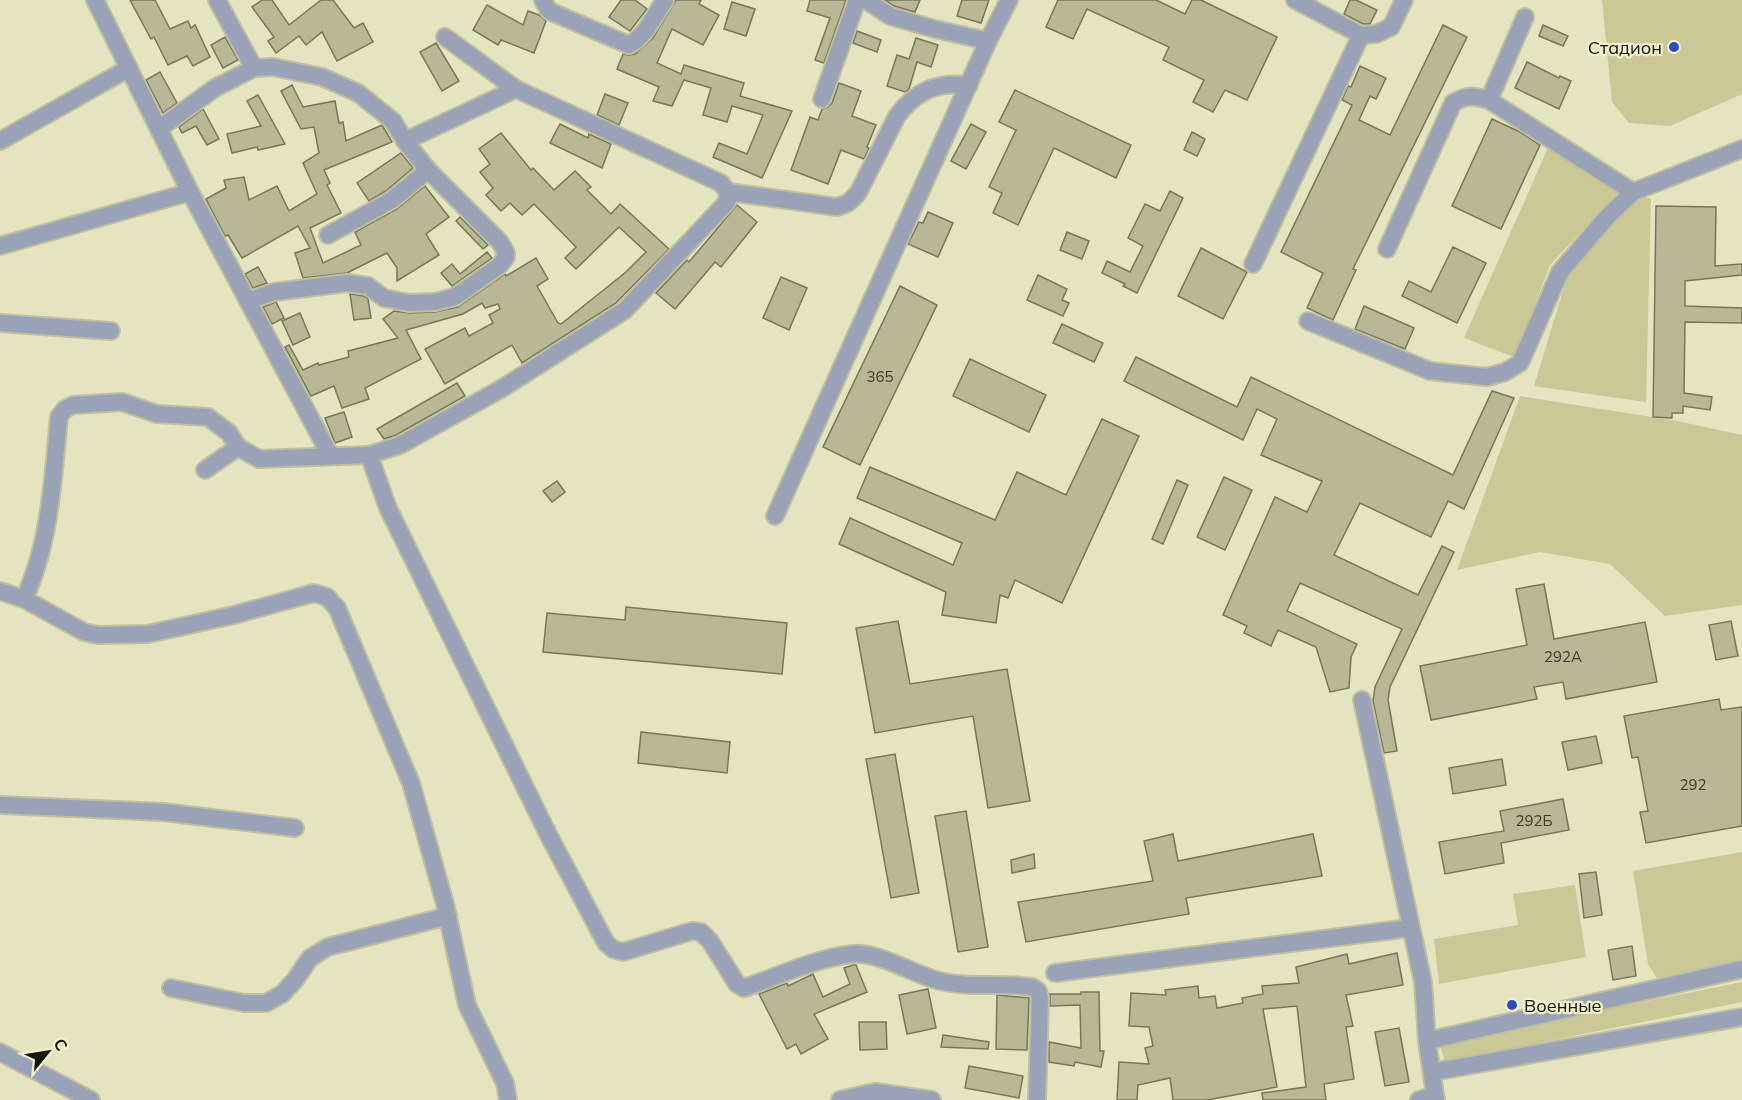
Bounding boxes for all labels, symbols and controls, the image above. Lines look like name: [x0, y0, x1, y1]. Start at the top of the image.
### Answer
place label: Стадион: [1588, 36, 1662, 59]
marker: Стадион: [1667, 40, 1681, 54]
house number: 365: [866, 367, 894, 386]
house number: 292А: [1544, 647, 1582, 666]
house number: 292: [1679, 775, 1707, 794]
house number: 292Б: [1515, 811, 1553, 830]
place label: Военные: [1524, 994, 1602, 1017]
marker: Военные: [1505, 998, 1519, 1012]
north arrow: [18, 1022, 78, 1082]
text: С: [50, 1035, 72, 1054]

